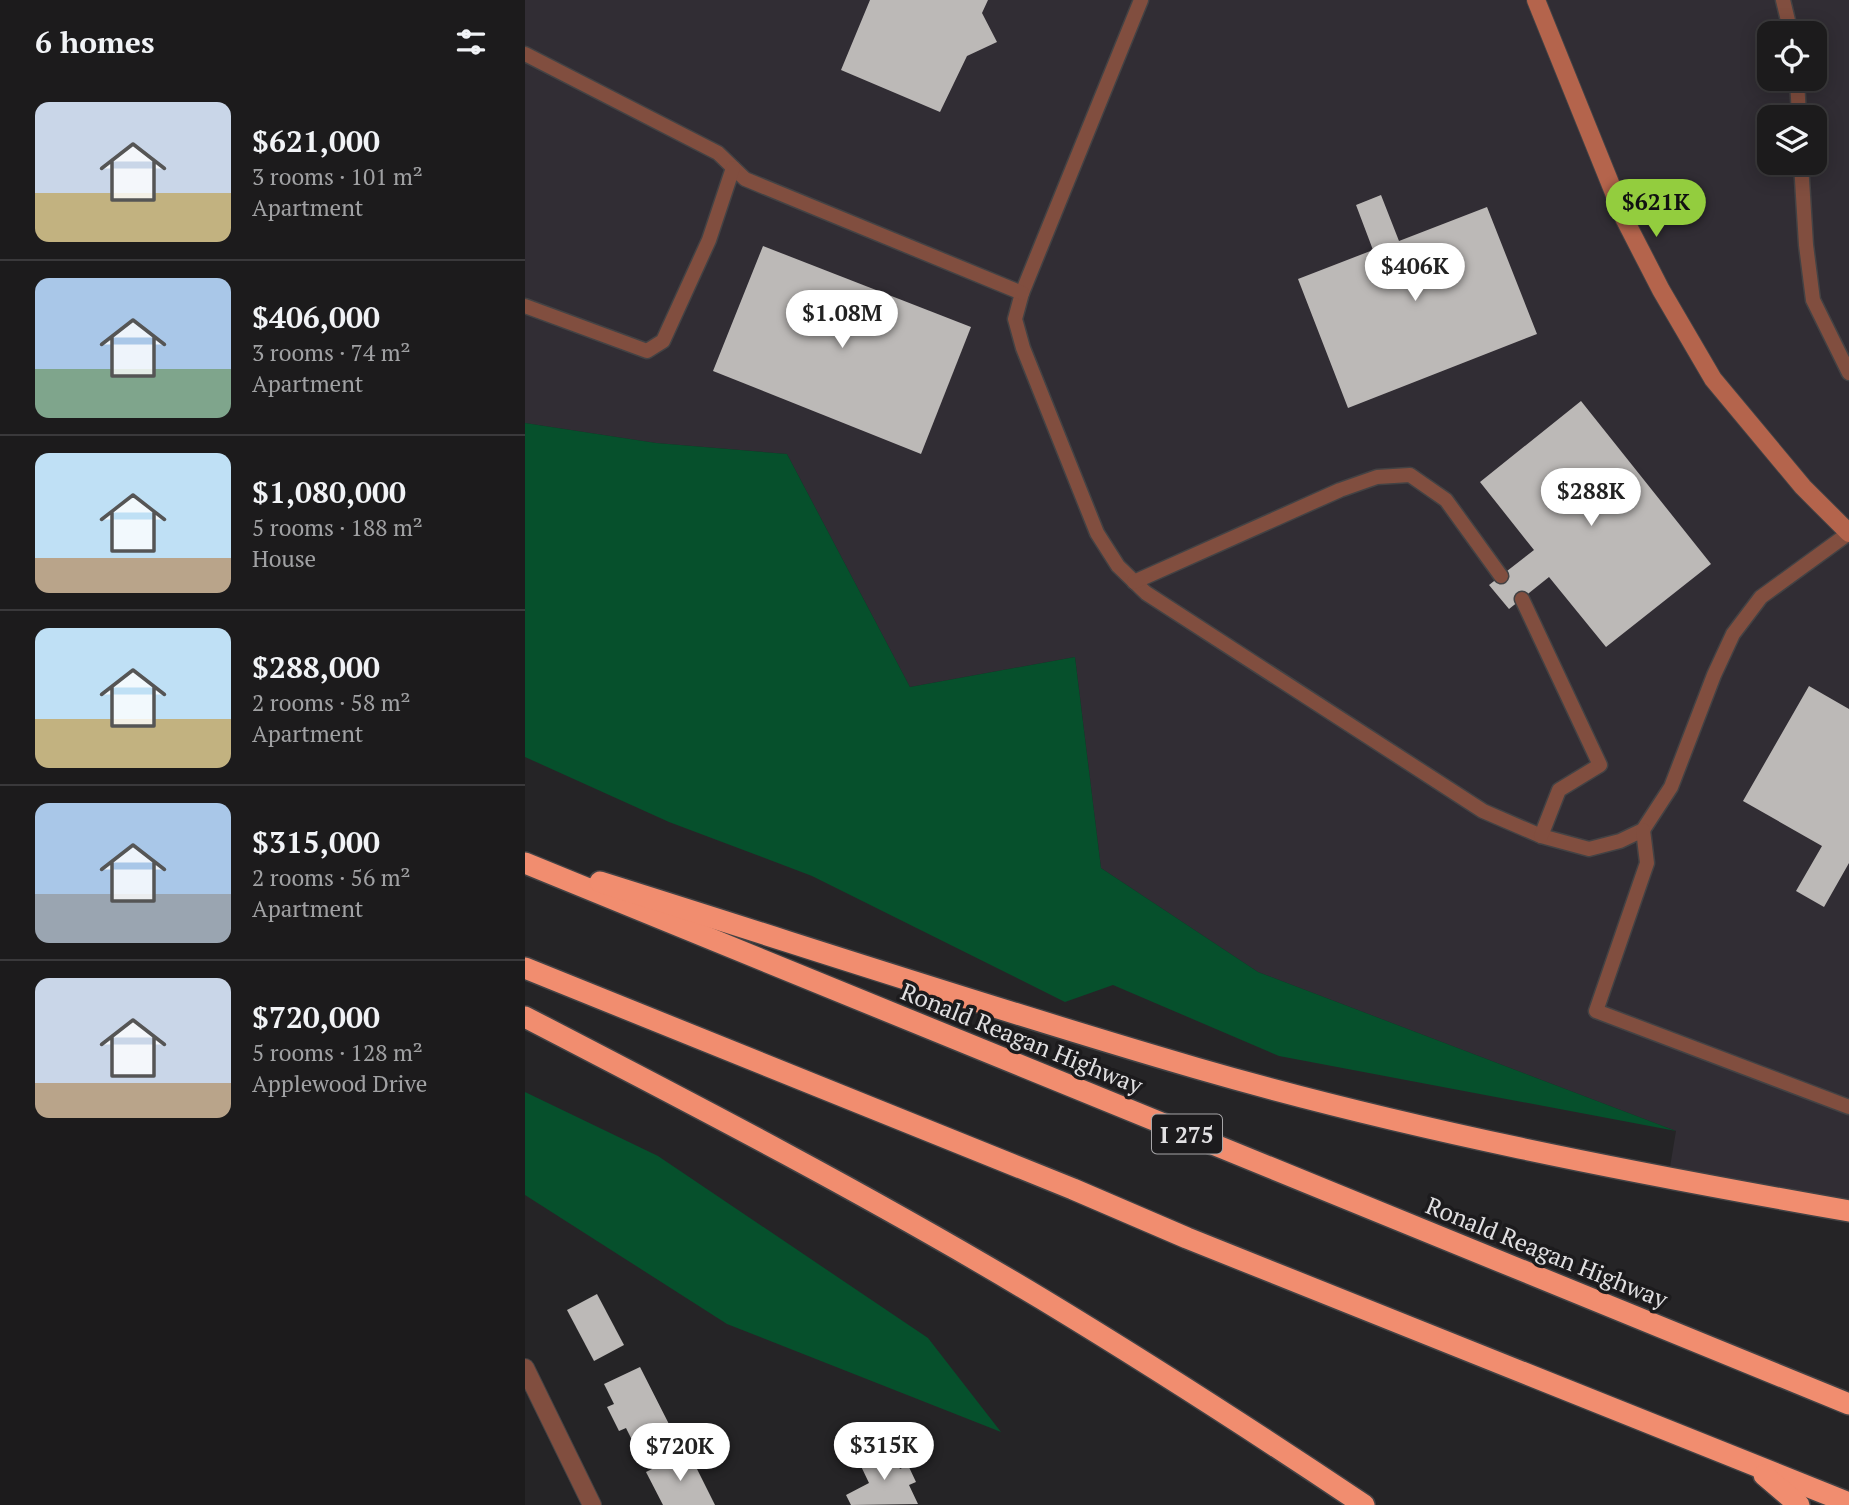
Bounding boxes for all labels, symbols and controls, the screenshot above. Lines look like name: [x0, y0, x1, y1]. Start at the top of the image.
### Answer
map controls: [1757, 21, 1827, 175]
button: locate: [1757, 21, 1827, 91]
text: 6 homes: [35, 22, 154, 62]
icon: filters: [452, 23, 490, 61]
button: layers: [1757, 105, 1827, 175]
text: $621,000: [252, 121, 380, 161]
icon: home: [91, 130, 175, 214]
text: 3 rooms · 101 m²: [252, 161, 423, 192]
pin: $621K: [1607, 180, 1705, 239]
text: $621K: [1622, 186, 1690, 217]
text: Apartment: [252, 192, 363, 223]
pin: $406K: [1366, 244, 1464, 303]
text: $406K: [1381, 250, 1449, 281]
pin: $1.08M: [785, 290, 899, 350]
text: $406,000: [252, 297, 380, 337]
text: $1.08M: [802, 297, 882, 328]
icon: home: [91, 306, 175, 390]
text: 3 rooms · 74 m²: [252, 337, 411, 368]
text: Apartment: [252, 368, 363, 399]
pin: $288K: [1542, 468, 1640, 528]
text: $1,080,000: [252, 472, 406, 512]
text: $288K: [1557, 475, 1625, 506]
icon: home: [91, 481, 175, 565]
text: 5 rooms · 188 m²: [252, 512, 423, 543]
text: House: [252, 543, 316, 574]
text: $288,000: [252, 647, 380, 687]
icon: home: [91, 656, 175, 740]
text: 2 rooms · 58 m²: [252, 687, 411, 718]
text: Apartment: [252, 718, 363, 749]
text: $315,000: [252, 822, 380, 862]
icon: home: [91, 831, 175, 915]
text: 2 rooms · 56 m²: [252, 862, 411, 893]
text: Apartment: [252, 893, 363, 924]
street label: Ronald Reagan Highway: [896, 975, 1148, 1101]
text: $720,000: [252, 997, 380, 1037]
icon: home: [91, 1006, 175, 1090]
text: 5 rooms · 128 m²: [252, 1037, 423, 1068]
text: Applewood Drive: [252, 1068, 427, 1099]
road number: I 275: [1152, 1114, 1222, 1154]
street label: Ronald Reagan Highway: [1421, 1189, 1673, 1315]
pin: $315K: [835, 1422, 933, 1482]
pin: $720K: [631, 1424, 729, 1483]
text: $315K: [850, 1429, 918, 1460]
text: $720K: [646, 1430, 714, 1461]

